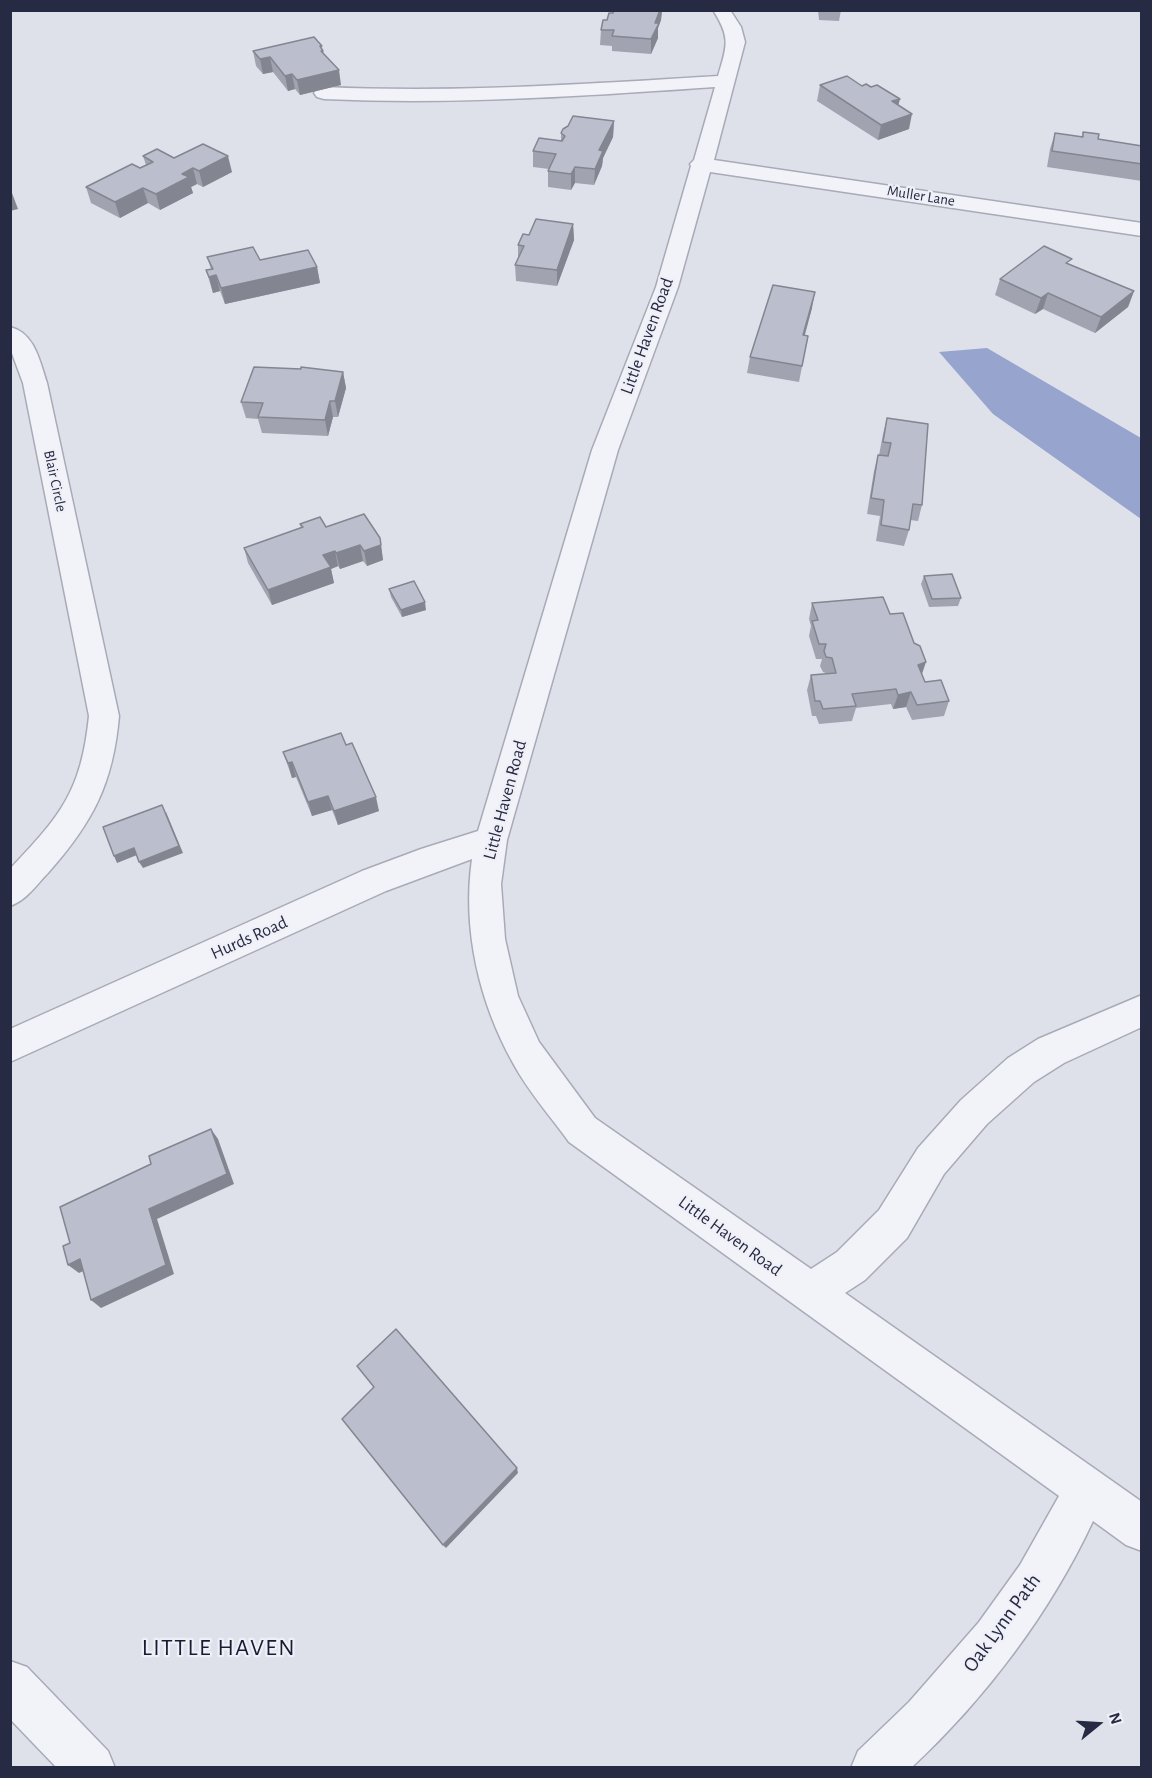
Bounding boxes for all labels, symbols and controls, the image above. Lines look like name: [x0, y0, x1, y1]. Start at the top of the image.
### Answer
street label: Muller Lane: [886, 182, 956, 210]
street label: Little Haven Road: [616, 275, 678, 397]
street label: Blair Circle: [40, 449, 70, 513]
street label: Little Haven Road: [479, 738, 531, 862]
street label: Hurds Road: [207, 912, 291, 964]
street label: Little Haven Road: [674, 1191, 786, 1281]
street label: Oak Lynn Path: [958, 1569, 1046, 1677]
district label: LITTLE HAVEN: [142, 1634, 296, 1662]
north arrow: [1068, 1694, 1128, 1754]
text: N: [1106, 1711, 1124, 1726]

